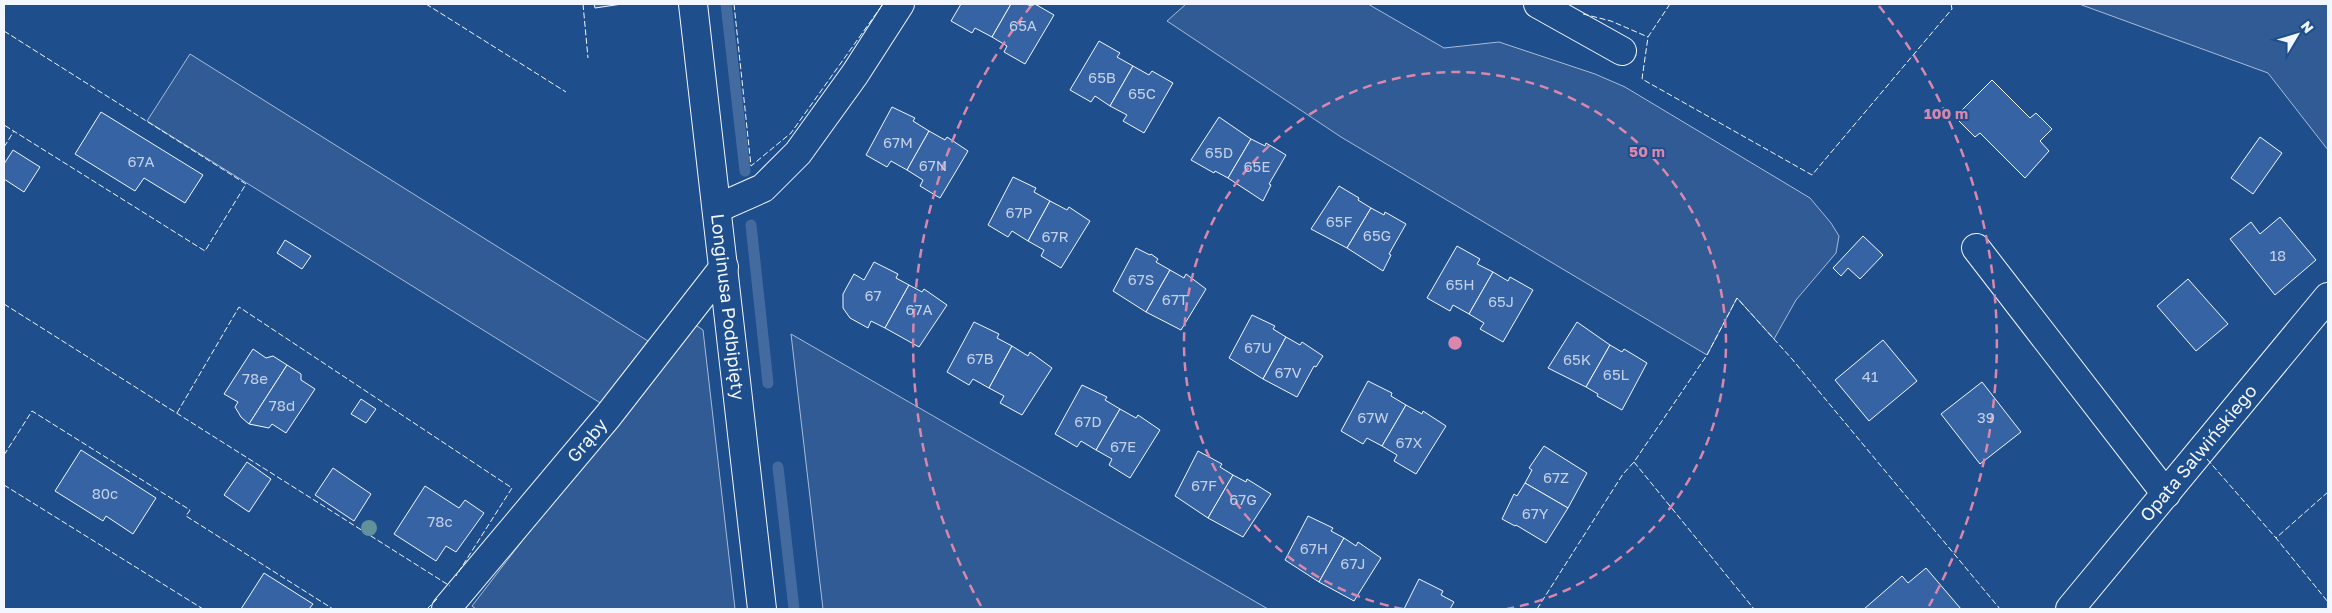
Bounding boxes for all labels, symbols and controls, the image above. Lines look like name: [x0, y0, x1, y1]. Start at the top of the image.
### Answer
north arrow: [2272, 10, 2322, 60]
house number: 65A: [1009, 16, 1037, 34]
text: N: [2298, 17, 2318, 36]
house number: 65B: [1088, 68, 1116, 86]
house number: 65C: [1128, 84, 1156, 102]
text: 100 m: [1924, 104, 1968, 122]
house number: 67M: [883, 133, 913, 151]
text: 50 m: [1629, 142, 1665, 160]
house number: 65D: [1205, 143, 1233, 161]
house number: 67A: [127, 152, 155, 170]
house number: 67N: [919, 156, 947, 174]
house number: 65E: [1244, 157, 1270, 175]
house number: 67P: [1006, 203, 1033, 221]
house number: 65F: [1326, 212, 1352, 230]
street label: Longinusa Podbipięty: [707, 213, 750, 401]
house number: 65G: [1363, 226, 1391, 244]
house number: 67R: [1041, 227, 1069, 245]
house number: 18: [2270, 246, 2286, 264]
house number: 67S: [1128, 270, 1154, 288]
house number: 65H: [1445, 275, 1475, 293]
house number: 67: [864, 286, 882, 304]
house number: 67T: [1162, 290, 1188, 308]
house number: 65J: [1488, 292, 1514, 310]
house number: 67A: [905, 300, 933, 318]
centre of rings: [1446, 334, 1464, 352]
house number: 67U: [1244, 338, 1272, 356]
house number: 67B: [966, 349, 994, 367]
house number: 65K: [1563, 350, 1591, 368]
house number: 67V: [1274, 363, 1302, 381]
house number: 65L: [1603, 365, 1630, 383]
house number: 41: [1862, 367, 1878, 385]
house number: 78e: [242, 369, 268, 387]
street label: Opata Salwińskiego: [2135, 380, 2261, 526]
house number: 78d: [269, 396, 295, 414]
house number: 67W: [1357, 408, 1389, 426]
house number: 39: [1977, 408, 1995, 426]
house number: 67D: [1074, 412, 1102, 430]
street label: Grąby: [562, 413, 611, 466]
house number: 67X: [1396, 433, 1423, 451]
house number: 67E: [1110, 437, 1136, 455]
house number: 67Z: [1543, 468, 1569, 486]
house number: 67F: [1191, 476, 1217, 494]
house number: 80c: [92, 484, 118, 502]
house number: 67G: [1229, 490, 1257, 508]
house number: 67Y: [1522, 504, 1549, 522]
house number: 78c: [427, 512, 453, 530]
house number: 67H: [1300, 539, 1328, 557]
house number: 67J: [1340, 554, 1366, 572]

